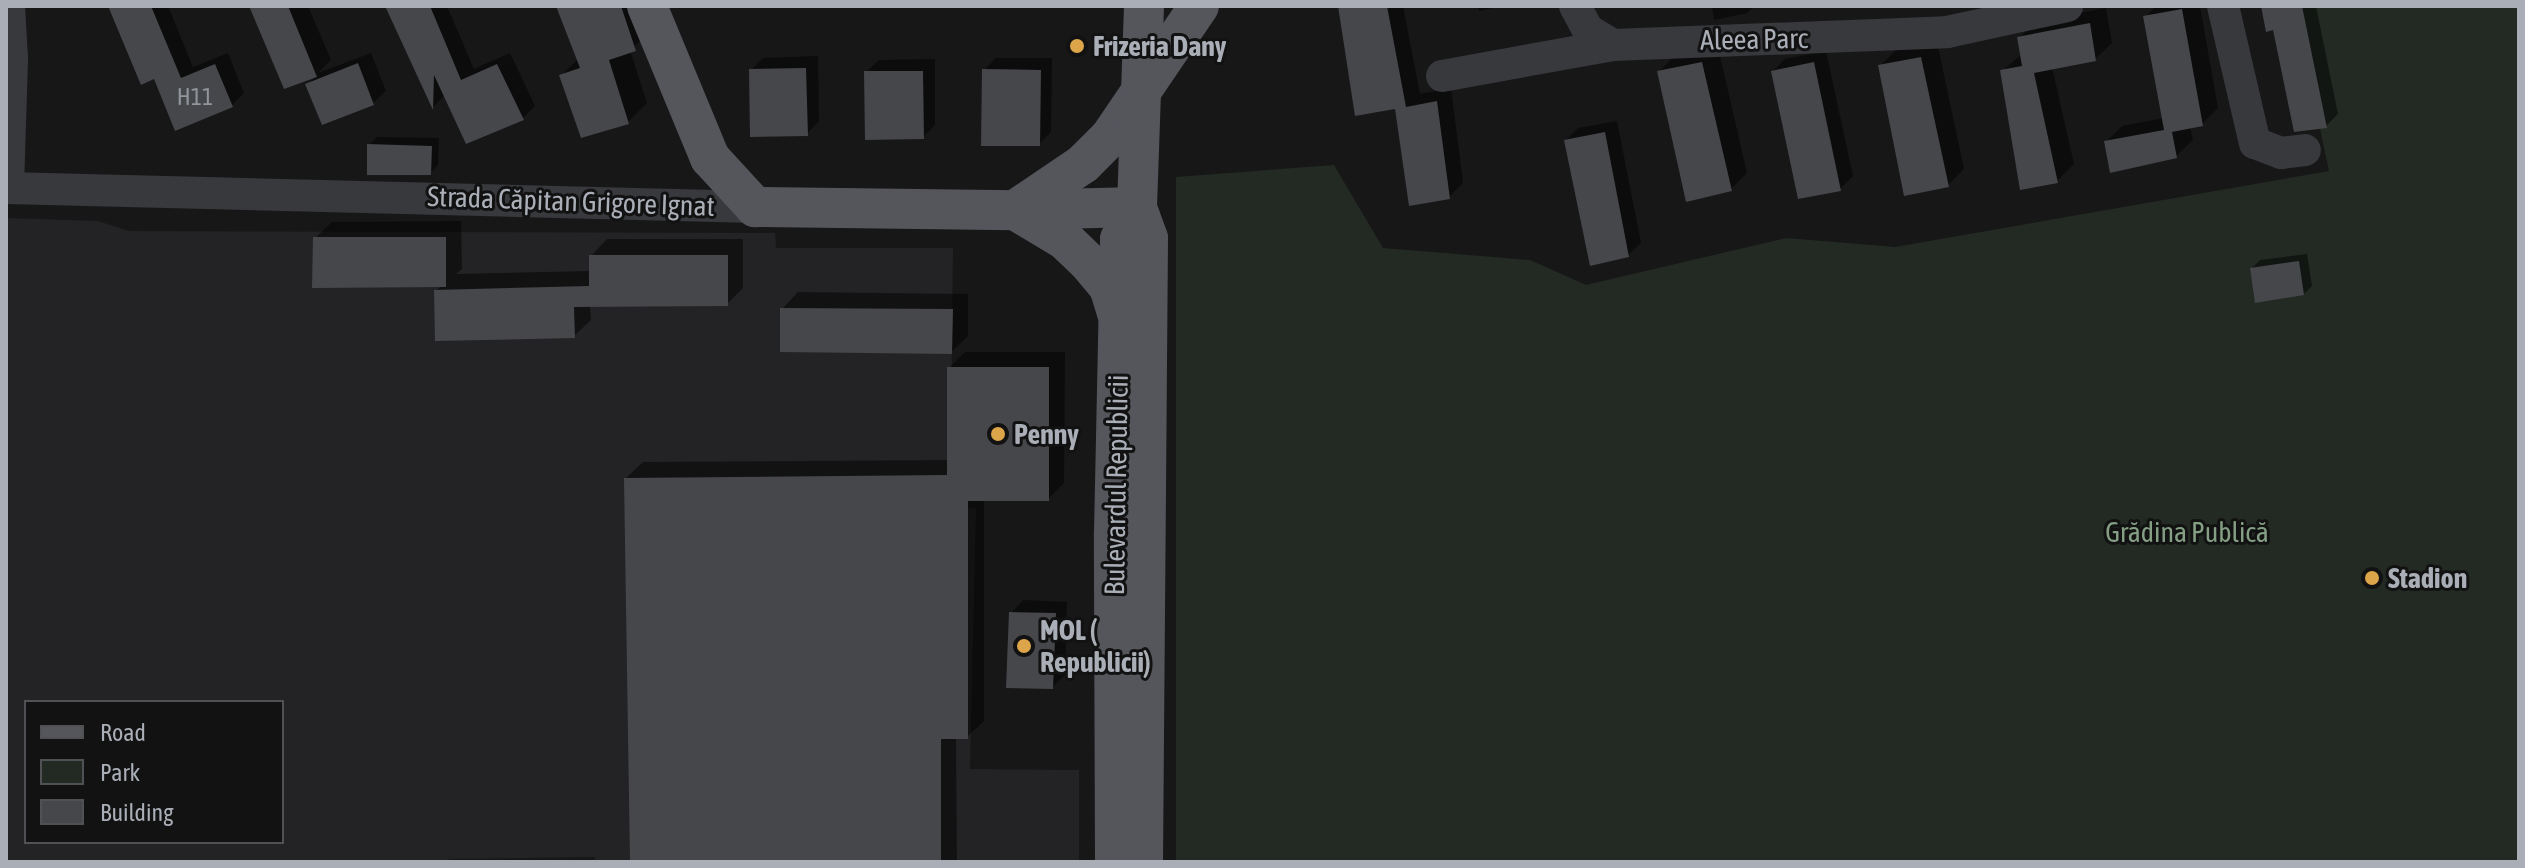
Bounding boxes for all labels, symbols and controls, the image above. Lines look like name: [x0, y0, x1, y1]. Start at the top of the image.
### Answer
street label: Aleea Parc: [1700, 21, 1808, 57]
place label: Frizeria Dany: [1093, 29, 1226, 63]
marker: Frizeria Dany: [1068, 37, 1086, 55]
house number: H11: [177, 83, 213, 111]
street label: Strada Căpitan Grigore Ignat: [427, 179, 715, 223]
street label: Bulevardul Republicii: [1097, 374, 1135, 596]
place label: Penny: [1014, 417, 1079, 451]
marker: Penny: [989, 425, 1007, 443]
park label: Grădina Publică: [2105, 515, 2269, 549]
place label: Stadion: [2388, 561, 2467, 595]
marker: Stadion: [2363, 569, 2381, 587]
place label: MOL ( Republicii): [1040, 613, 1151, 679]
marker: MOL ( Republicii): [1015, 637, 1033, 655]
legend: [24, 700, 284, 844]
text: Road: [100, 719, 146, 746]
text: Park: [100, 759, 140, 786]
text: Building: [100, 799, 173, 826]

